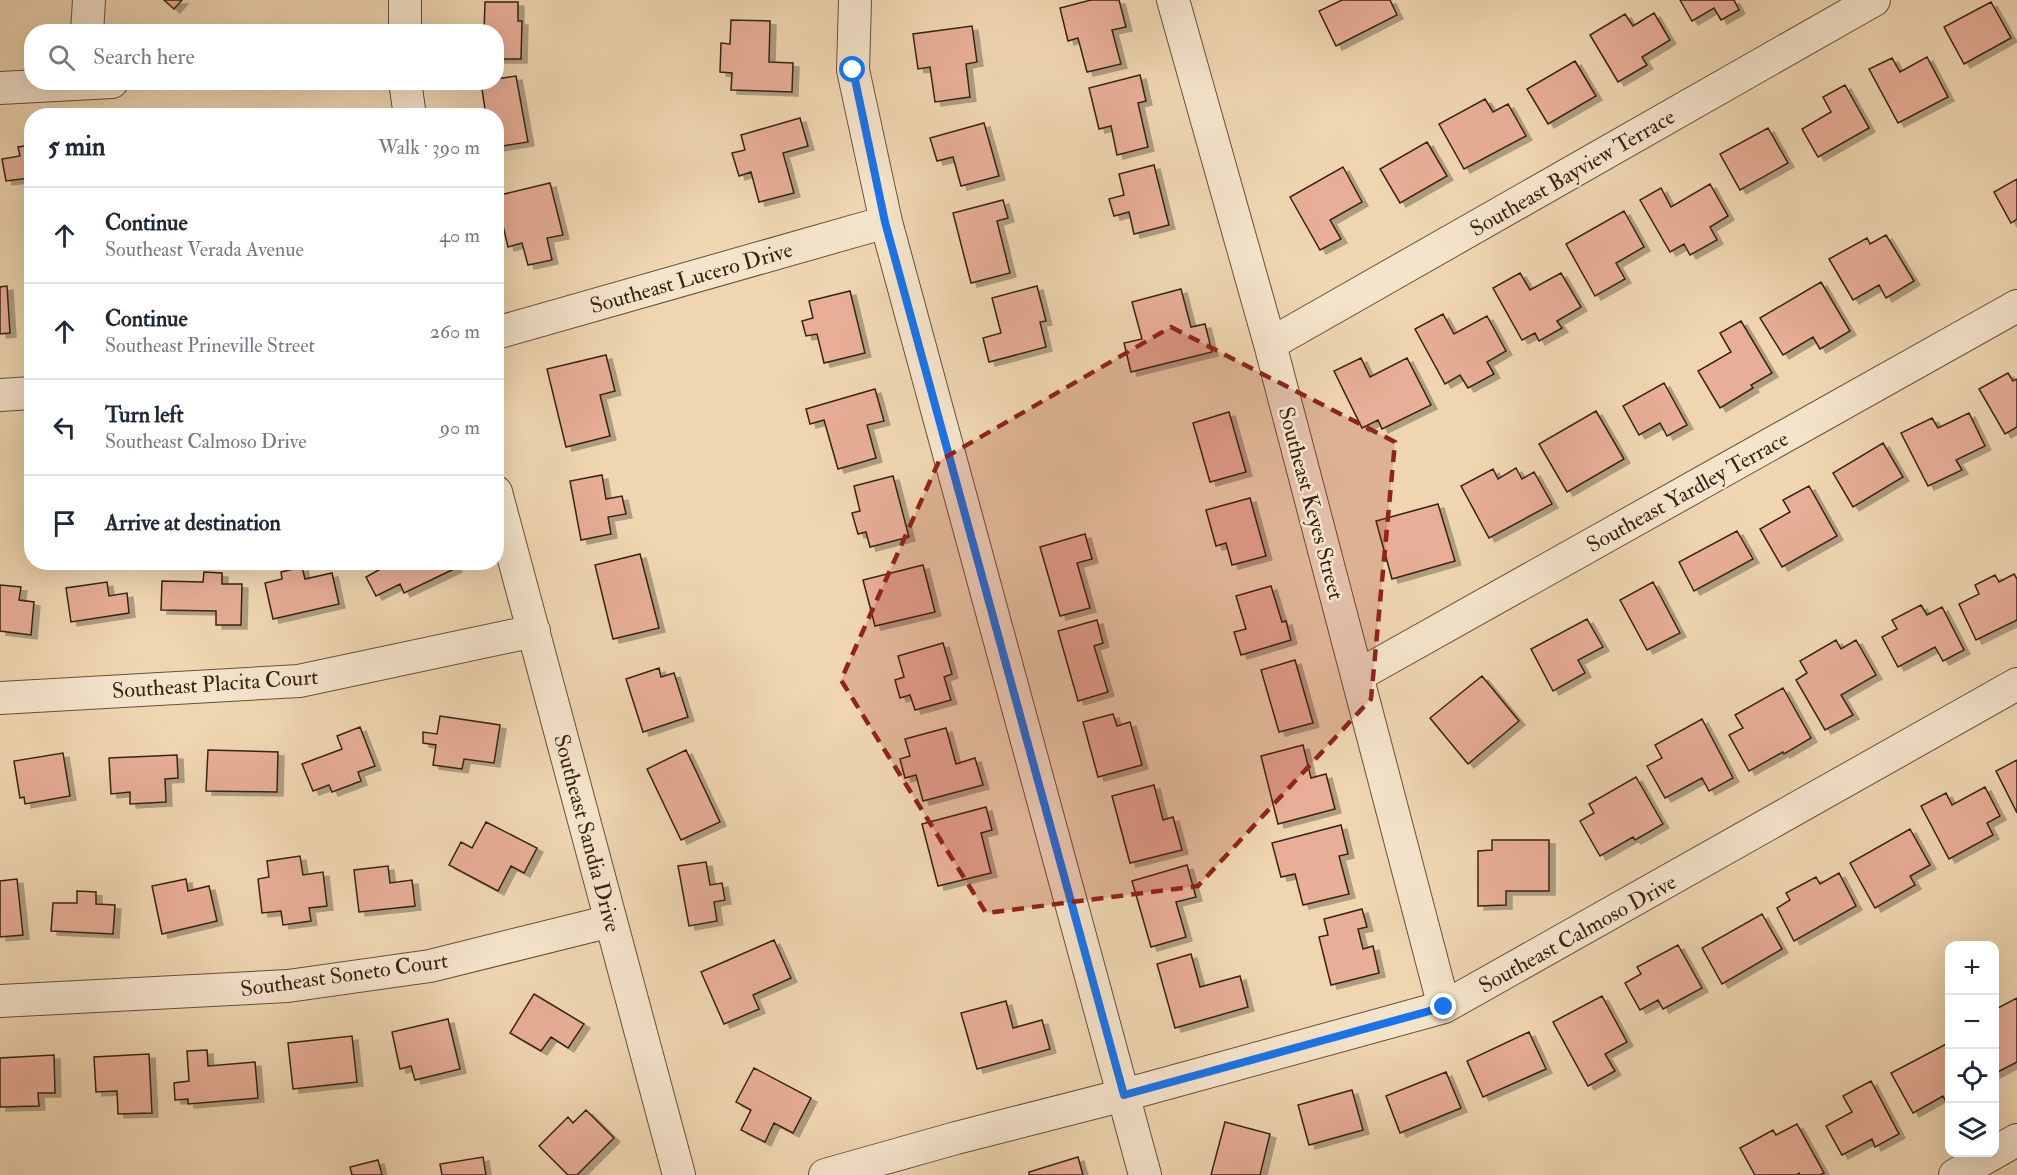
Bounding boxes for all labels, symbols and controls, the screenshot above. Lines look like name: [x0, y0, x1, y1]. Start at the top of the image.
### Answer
search box: [24, 24, 504, 90]
icon: search: [45, 41, 78, 74]
text: Search here: [93, 43, 195, 71]
route start: [839, 56, 865, 82]
street label: Southeast Bayview Terrace: [1465, 103, 1680, 243]
text: 5 min: [48, 131, 105, 163]
text: Walk · 390 m: [378, 135, 480, 160]
text: Continue: [105, 209, 188, 237]
icon: ahead: [48, 219, 81, 252]
text: 40 m: [439, 223, 480, 248]
street label: Southeast Lucero Drive: [587, 236, 796, 320]
text: Southeast Verada Avenue: [105, 237, 304, 262]
text: Continue: [105, 305, 188, 333]
icon: ahead: [48, 315, 81, 348]
text: 260 m: [430, 319, 480, 344]
text: Southeast Prineville Street: [105, 333, 315, 358]
text: Turn left: [105, 401, 184, 429]
street label: Southeast Keyes Street: [1272, 404, 1350, 603]
icon: left: [48, 411, 81, 444]
text: 90 m: [440, 415, 480, 440]
street label: Southeast Yardley Terrace: [1582, 425, 1793, 559]
text: Southeast Calmoso Drive: [105, 429, 307, 454]
icon: arrive: [48, 507, 81, 540]
text: Arrive at destination: [105, 509, 281, 537]
street label: Southeast Placita Court: [111, 663, 319, 705]
street label: Southeast Sandia Drive: [547, 731, 627, 935]
street label: Southeast Calmoso Drive: [1474, 868, 1681, 1000]
map controls: [1945, 941, 1999, 1157]
button: +: [1945, 941, 1999, 995]
street label: Southeast Soneto Court: [238, 947, 450, 1003]
route end: [1430, 993, 1456, 1019]
button: −: [1945, 995, 1999, 1049]
button: locate: [1945, 1049, 1999, 1103]
button: layers: [1945, 1103, 1999, 1157]

